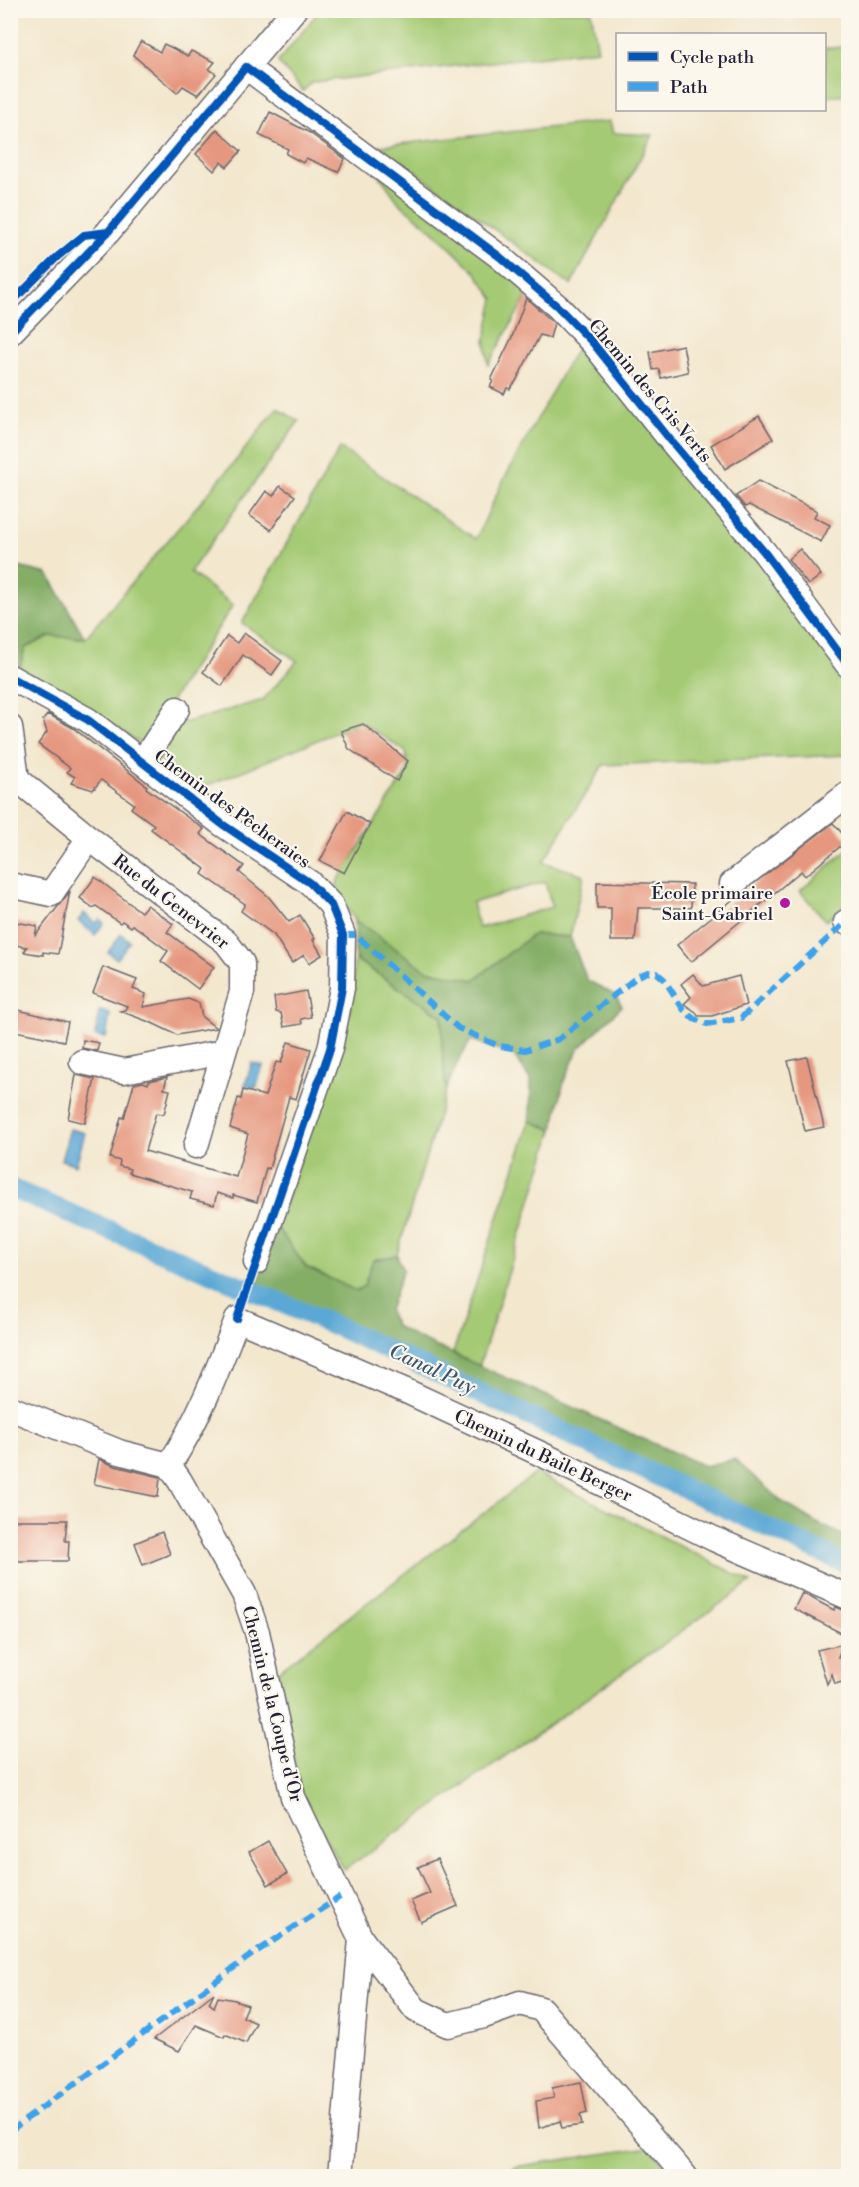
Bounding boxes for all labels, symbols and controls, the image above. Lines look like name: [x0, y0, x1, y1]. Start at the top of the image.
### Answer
legend: [616, 33, 826, 111]
text: Cycle path: [670, 46, 754, 69]
text: Path: [670, 76, 708, 99]
street label: Chemin des Cris Verts: [583, 315, 717, 468]
street label: Chemin des Pêcheraies: [149, 744, 315, 874]
street label: Rue du Genevrier: [108, 849, 234, 955]
place label: École primaire Saint-Gabriel: [651, 882, 774, 926]
marker: École primaire Saint-Gabriel: [778, 896, 792, 910]
water label: Canal Puy: [385, 1339, 480, 1401]
street label: Chemin du Baile Berger: [450, 1405, 636, 1507]
street label: Chemin de la Coupe d'Or: [236, 1603, 308, 1805]

